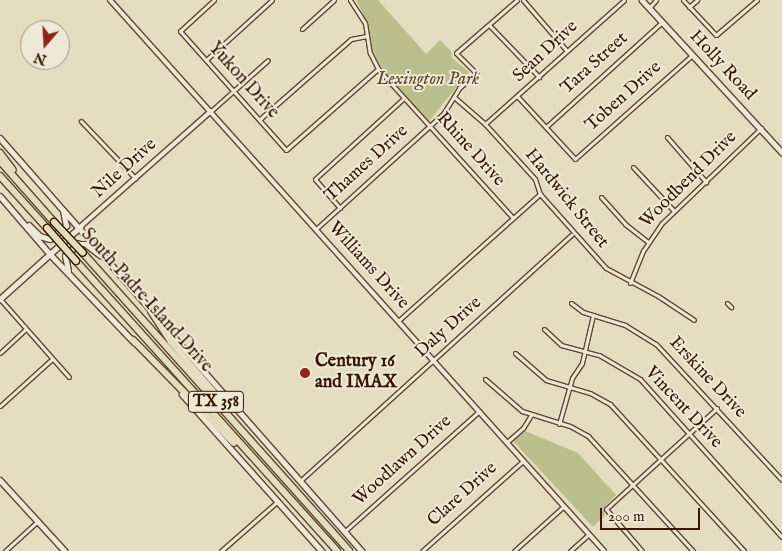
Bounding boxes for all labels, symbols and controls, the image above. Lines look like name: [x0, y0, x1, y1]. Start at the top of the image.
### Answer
street label: Sean Drive: [509, 17, 583, 87]
north arrow: [20, 20, 70, 70]
street label: Holly Road: [684, 26, 760, 106]
street label: Tara Street: [557, 28, 633, 100]
street label: Yukon Drive: [203, 38, 283, 124]
text: N: [32, 48, 49, 69]
street label: Toben Drive: [582, 57, 666, 137]
park label: Lexington Park: [377, 69, 479, 91]
street label: Rhine Drive: [431, 109, 509, 191]
street label: Thames Drive: [321, 121, 413, 207]
street label: Woodbend Drive: [636, 127, 742, 233]
street label: Nile Drive: [88, 134, 162, 204]
street label: Hardwick Street: [519, 145, 613, 253]
street label: Williams Drive: [323, 218, 413, 314]
street label: South Padre Island Drive: [76, 225, 216, 377]
street label: Daly Drive: [411, 293, 487, 363]
street label: Erskine Drive: [664, 333, 750, 423]
place label: Century 16 and IMAX: [315, 352, 397, 394]
street label: Vincent Drive: [640, 363, 726, 453]
marker: Century 16 and IMAX: [299, 367, 311, 379]
road number: TX 358: [187, 388, 245, 416]
street label: Woodlawn Drive: [349, 411, 457, 511]
street label: Clare Drive: [424, 458, 502, 532]
scale bar: [602, 498, 702, 530]
text: 200 m: [608, 507, 645, 526]

